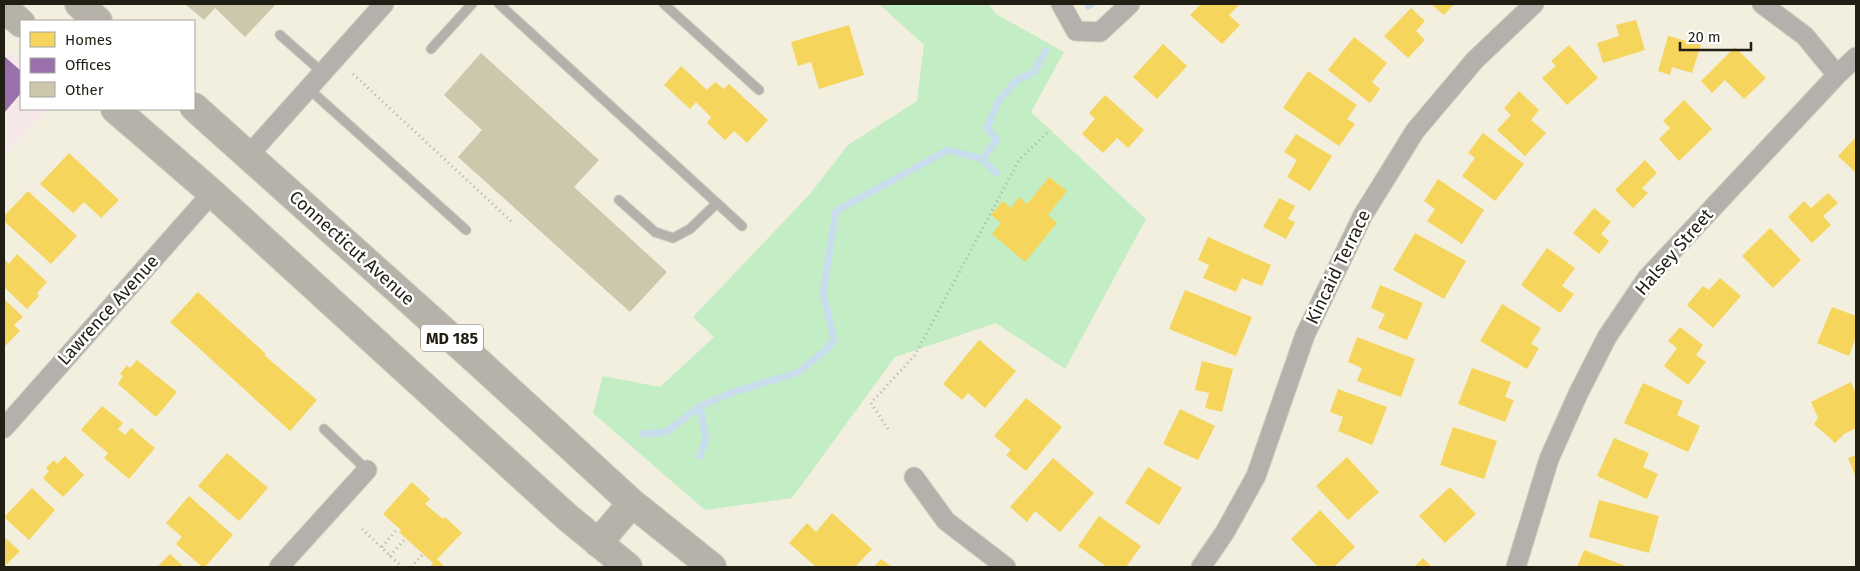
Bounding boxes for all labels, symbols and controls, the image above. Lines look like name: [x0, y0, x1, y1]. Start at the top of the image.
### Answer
legend: [20, 20, 195, 110]
scale bar: [1680, 20, 1751, 52]
text: 20 m: [1688, 28, 1721, 46]
text: Homes: [65, 31, 112, 49]
text: Offices: [65, 56, 111, 74]
text: Other: [65, 81, 104, 99]
street label: Connecticut Avenue: [285, 186, 419, 310]
street label: Halsey Street: [1630, 204, 1718, 300]
street label: Kincaid Terrace: [1301, 206, 1375, 328]
street label: Lawrence Avenue: [53, 250, 163, 370]
road number: MD 185: [421, 324, 483, 352]

